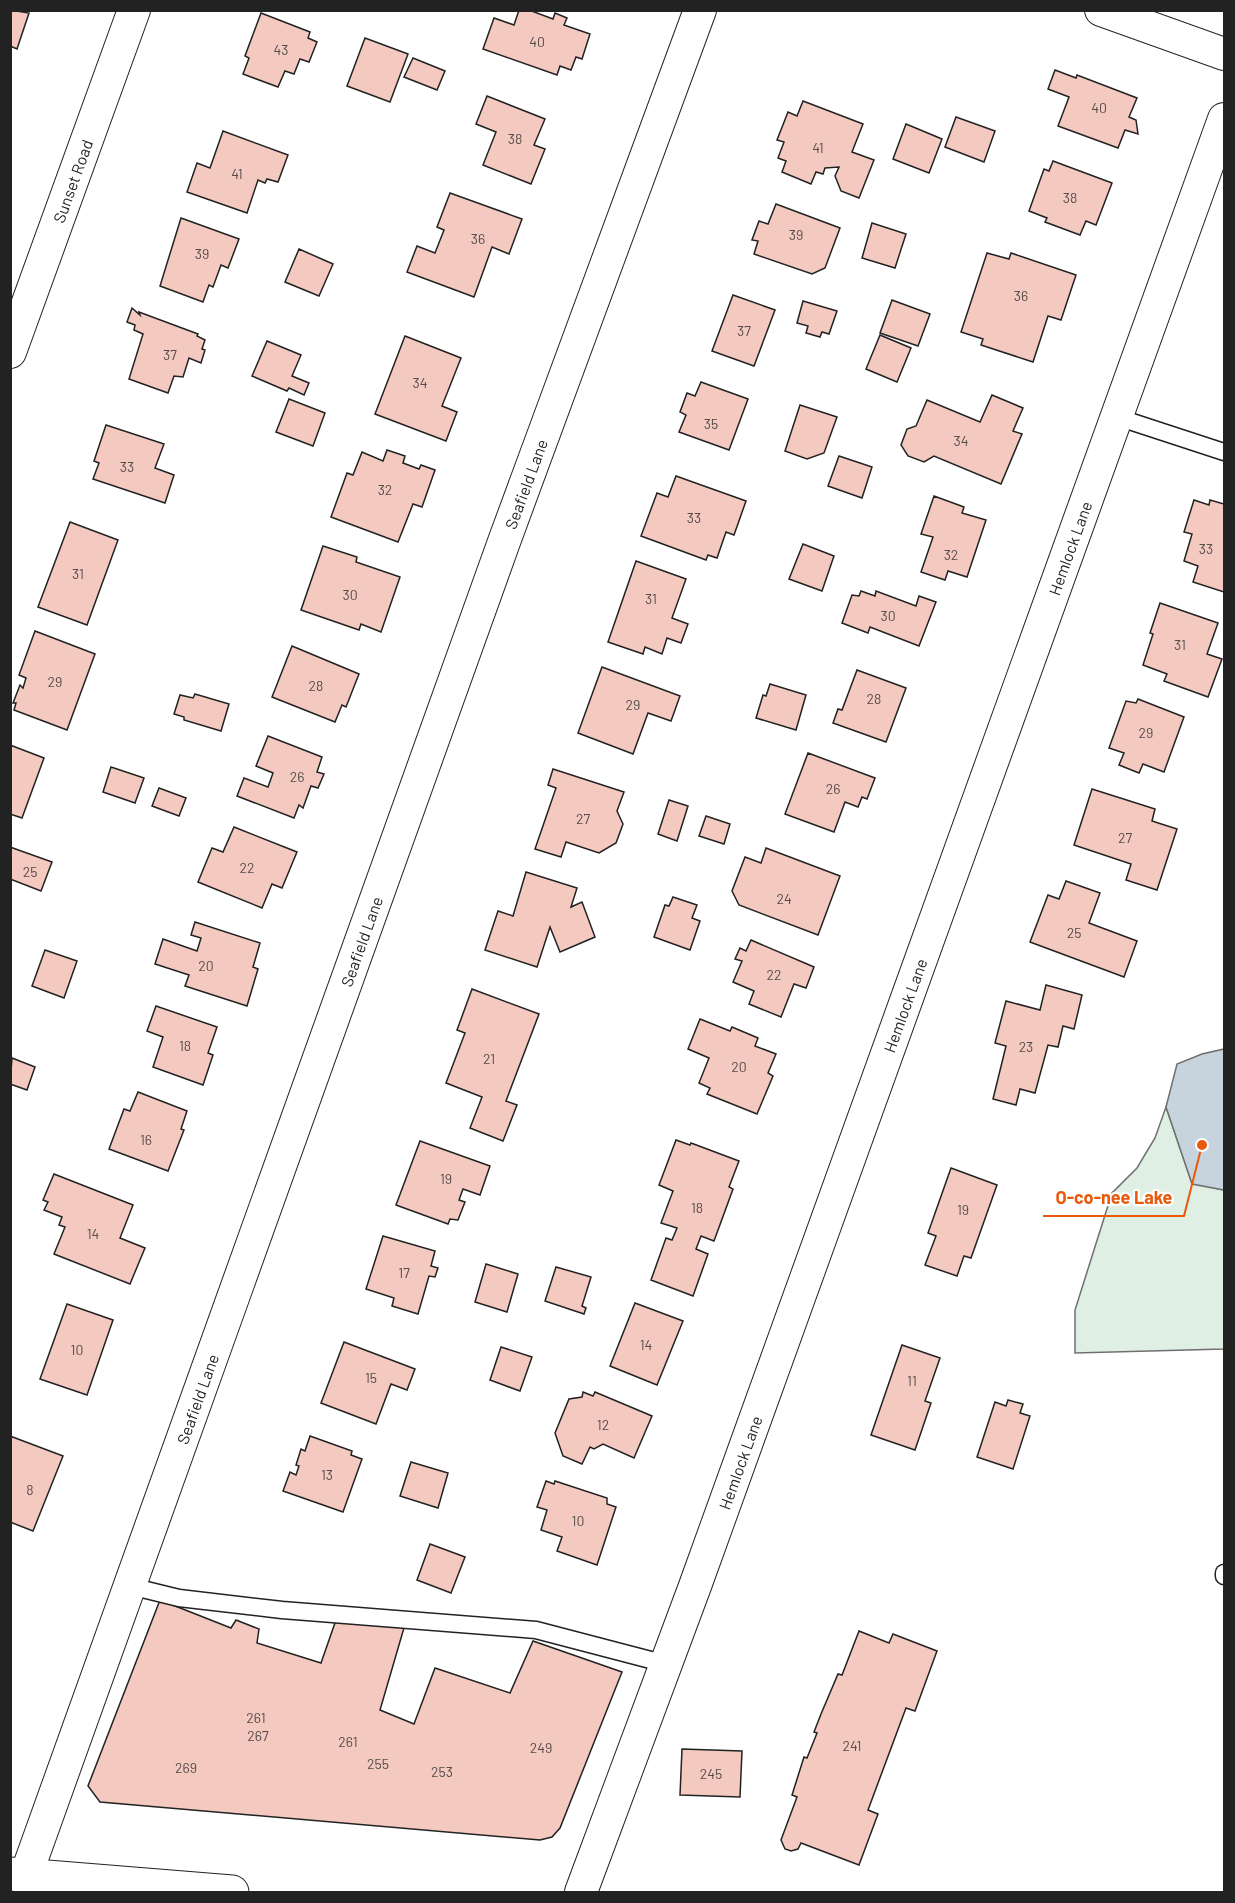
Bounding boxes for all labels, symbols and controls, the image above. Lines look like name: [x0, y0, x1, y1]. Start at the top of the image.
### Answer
house number: 40: [529, 33, 545, 50]
house number: 43: [274, 41, 288, 58]
house number: 40: [1091, 99, 1107, 116]
house number: 38: [508, 130, 522, 147]
street label: Sunset Road: [48, 137, 96, 225]
house number: 41: [812, 139, 824, 156]
house number: 41: [231, 165, 243, 182]
house number: 38: [1063, 189, 1077, 206]
house number: 39: [789, 226, 803, 243]
house number: 36: [471, 230, 485, 247]
house number: 39: [195, 245, 209, 262]
house number: 36: [1014, 287, 1028, 304]
house number: 37: [737, 322, 751, 339]
house number: 37: [163, 346, 177, 363]
house number: 34: [413, 374, 427, 391]
house number: 35: [704, 415, 718, 432]
house number: 34: [954, 432, 968, 449]
street label: Seafield Lane: [500, 436, 551, 531]
house number: 33: [120, 458, 134, 475]
house number: 32: [378, 481, 392, 498]
street label: Hemlock Lane: [1044, 498, 1095, 598]
house number: 33: [687, 509, 701, 526]
house number: 33: [1199, 540, 1213, 557]
house number: 32: [944, 546, 958, 563]
house number: 31: [72, 565, 84, 582]
house number: 30: [342, 586, 358, 603]
house number: 31: [645, 590, 657, 607]
house number: 30: [880, 607, 896, 624]
house number: 31: [1174, 636, 1186, 653]
house number: 29: [48, 673, 62, 690]
house number: 28: [309, 677, 323, 694]
house number: 28: [867, 690, 881, 707]
house number: 29: [626, 696, 640, 713]
house number: 29: [1139, 724, 1153, 741]
house number: 26: [290, 768, 304, 785]
house number: 26: [826, 780, 840, 797]
house number: 27: [576, 810, 590, 827]
house number: 27: [1118, 829, 1132, 846]
house number: 22: [239, 859, 255, 876]
house number: 25: [23, 863, 37, 880]
house number: 24: [776, 890, 792, 907]
street label: Seafield Lane: [336, 894, 386, 989]
house number: 25: [1067, 924, 1081, 941]
street label: Hemlock Lane: [879, 956, 930, 1055]
house number: 20: [198, 957, 214, 974]
house number: 22: [766, 966, 782, 983]
house number: 18: [179, 1037, 191, 1054]
house number: 23: [1019, 1038, 1033, 1055]
house number: 21: [483, 1050, 495, 1067]
house number: 20: [731, 1058, 747, 1075]
house number: 16: [140, 1131, 152, 1148]
house number: 19: [440, 1170, 452, 1187]
callout: O-co-nee Lake: [1043, 1180, 1184, 1216]
text: O-co-nee Lake: [1056, 1186, 1173, 1208]
house number: 18: [691, 1199, 703, 1216]
house number: 19: [957, 1201, 969, 1218]
house number: 14: [87, 1225, 99, 1242]
house number: 17: [398, 1264, 410, 1281]
house number: 14: [640, 1336, 652, 1353]
house number: 10: [71, 1341, 83, 1358]
street label: Seafield Lane: [172, 1351, 222, 1446]
house number: 15: [365, 1369, 377, 1386]
house number: 11: [907, 1372, 917, 1389]
street label: Hemlock Lane: [714, 1413, 765, 1512]
house number: 12: [597, 1416, 609, 1433]
house number: 13: [321, 1466, 333, 1483]
house number: 8: [26, 1481, 34, 1498]
house number: 10: [572, 1512, 584, 1529]
house number: 261: [246, 1709, 266, 1726]
house number: 267: [247, 1727, 269, 1744]
house number: 261: [338, 1733, 358, 1750]
house number: 241: [843, 1737, 861, 1754]
house number: 249: [530, 1739, 552, 1756]
house number: 255: [367, 1755, 389, 1772]
house number: 269: [175, 1759, 197, 1776]
house number: 253: [431, 1763, 453, 1780]
house number: 245: [700, 1765, 722, 1782]

